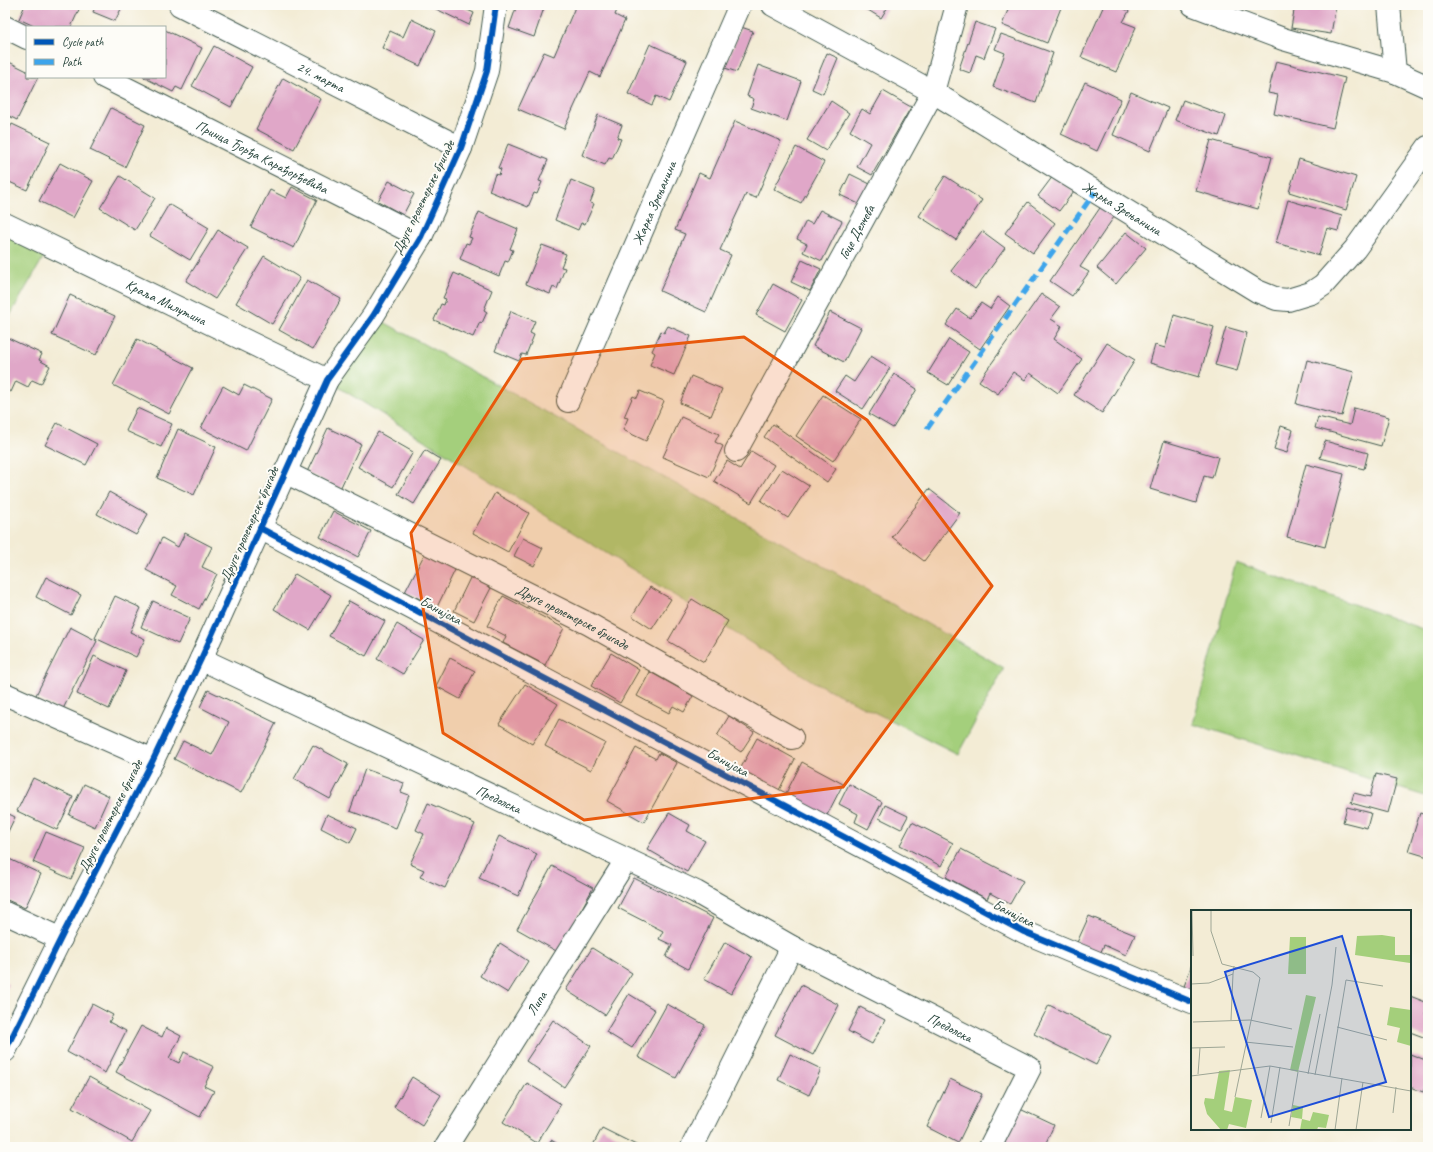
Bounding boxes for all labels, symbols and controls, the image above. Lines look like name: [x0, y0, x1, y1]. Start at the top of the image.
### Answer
legend: [26, 26, 166, 78]
text: Cycle path: [62, 34, 104, 50]
text: Path: [62, 54, 82, 70]
street label: 24. марта: [294, 58, 348, 97]
street label: Принца Ђорђа Карађорђевића: [193, 117, 332, 198]
street label: Друге пролетерске бригаде: [388, 136, 459, 257]
street label: Жарка Зрењанина: [629, 157, 681, 248]
street label: Жарка Зрењанина: [1079, 178, 1166, 240]
street label: Гоце Делчева: [835, 201, 879, 262]
street label: Краља Милутина: [123, 276, 210, 330]
street label: Друге пролетерске бригаде: [216, 462, 283, 585]
street label: Друге пролетерске бригаде: [513, 581, 633, 654]
street label: Банијска: [417, 593, 465, 629]
street label: Банијска: [704, 745, 752, 781]
street label: Друге пролетерске бригаде: [75, 756, 147, 876]
street label: Предолска: [473, 782, 525, 818]
street label: Банијска: [990, 896, 1038, 931]
inset map: [1191, 910, 1411, 1130]
street label: Липа: [523, 987, 551, 1018]
street label: Предолска: [925, 1009, 976, 1047]

